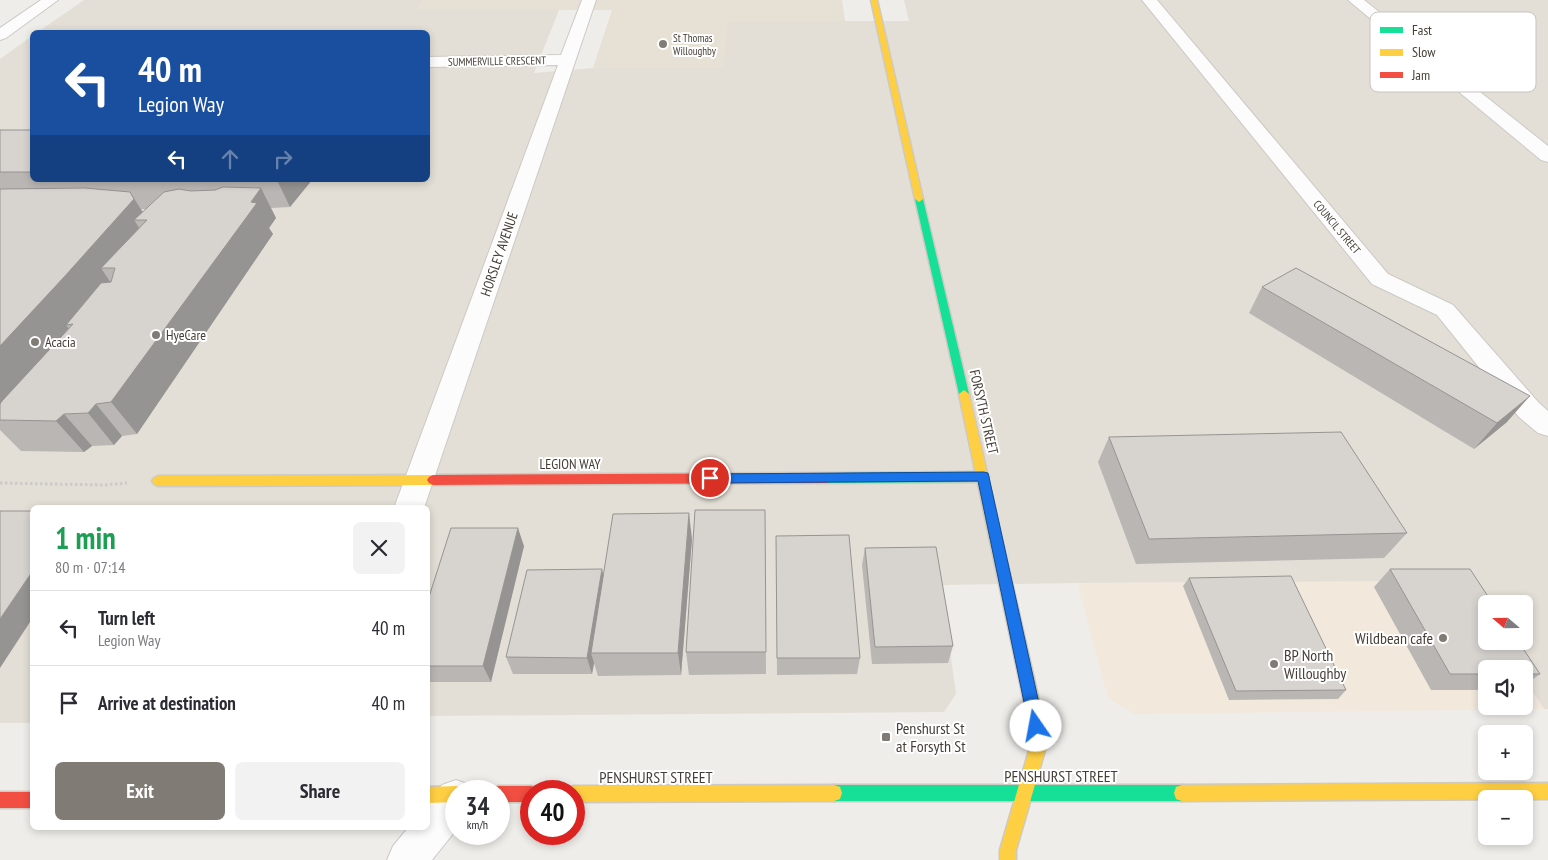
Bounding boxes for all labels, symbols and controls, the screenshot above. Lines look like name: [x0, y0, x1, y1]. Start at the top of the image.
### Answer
legend: [1370, 12, 1536, 92]
text: Fast: [1412, 21, 1432, 39]
place label: St Thomas Willoughby: [673, 31, 717, 58]
marker: St Thomas Willoughby: [657, 38, 669, 50]
text: Slow: [1412, 43, 1436, 61]
text: 40 m: [138, 46, 202, 92]
icon: left: [55, 50, 120, 115]
street label: SUMMERVILLE CRESCENT: [448, 53, 546, 69]
text: Jam: [1411, 66, 1430, 84]
text: Legion Way: [138, 90, 224, 118]
icon: left: [163, 145, 191, 173]
icon: ahead: [216, 145, 244, 173]
icon: right: [269, 145, 297, 173]
street label: COUNCIL STREET: [1310, 197, 1364, 257]
street label: HORSLEY AVENUE: [476, 210, 522, 298]
place label: HyeCare: [166, 326, 206, 344]
marker: HyeCare: [150, 329, 162, 341]
place label: Acacia: [45, 333, 76, 351]
marker: Acacia: [29, 336, 41, 348]
street label: FORSYTH STREET: [966, 368, 1003, 457]
street label: LEGION WAY: [539, 455, 601, 473]
pin: [689, 457, 731, 499]
icon: arrive: [696, 464, 724, 492]
text: 1 min: [55, 518, 116, 557]
button: close: [353, 522, 405, 574]
text: 80 m · 07:14: [55, 557, 126, 577]
north arrow: [1478, 595, 1532, 650]
map controls: [1478, 595, 1533, 845]
text: Turn left: [98, 606, 155, 630]
icon: left: [55, 614, 83, 642]
text: 40 m: [372, 616, 405, 640]
place label: Wildbean cafe: [1355, 628, 1433, 648]
text: Legion Way: [98, 630, 161, 650]
marker: Wildbean cafe: [1437, 632, 1449, 644]
place label: BP North Willoughby: [1284, 645, 1346, 683]
marker: BP North Willoughby: [1268, 658, 1280, 670]
button: sound: [1478, 660, 1533, 715]
icon: arrive: [55, 689, 83, 717]
text: Arrive at destination: [98, 691, 236, 715]
text: 40 m: [372, 691, 405, 715]
position arrow: [1009, 699, 1061, 751]
place label: Penshurst St at Forsyth St: [896, 718, 966, 756]
button: +: [1478, 725, 1533, 780]
marker: Penshurst St at Forsyth St: [880, 731, 892, 743]
button: Exit: [55, 762, 225, 820]
button: Share: [235, 762, 405, 820]
street label: PENSHURST STREET: [1004, 766, 1118, 786]
street label: PENSHURST STREET: [599, 767, 713, 787]
speed limit sign: 40: [520, 780, 585, 845]
text: 34: [466, 790, 489, 822]
button: −: [1478, 790, 1533, 845]
text: km/h: [467, 817, 488, 832]

